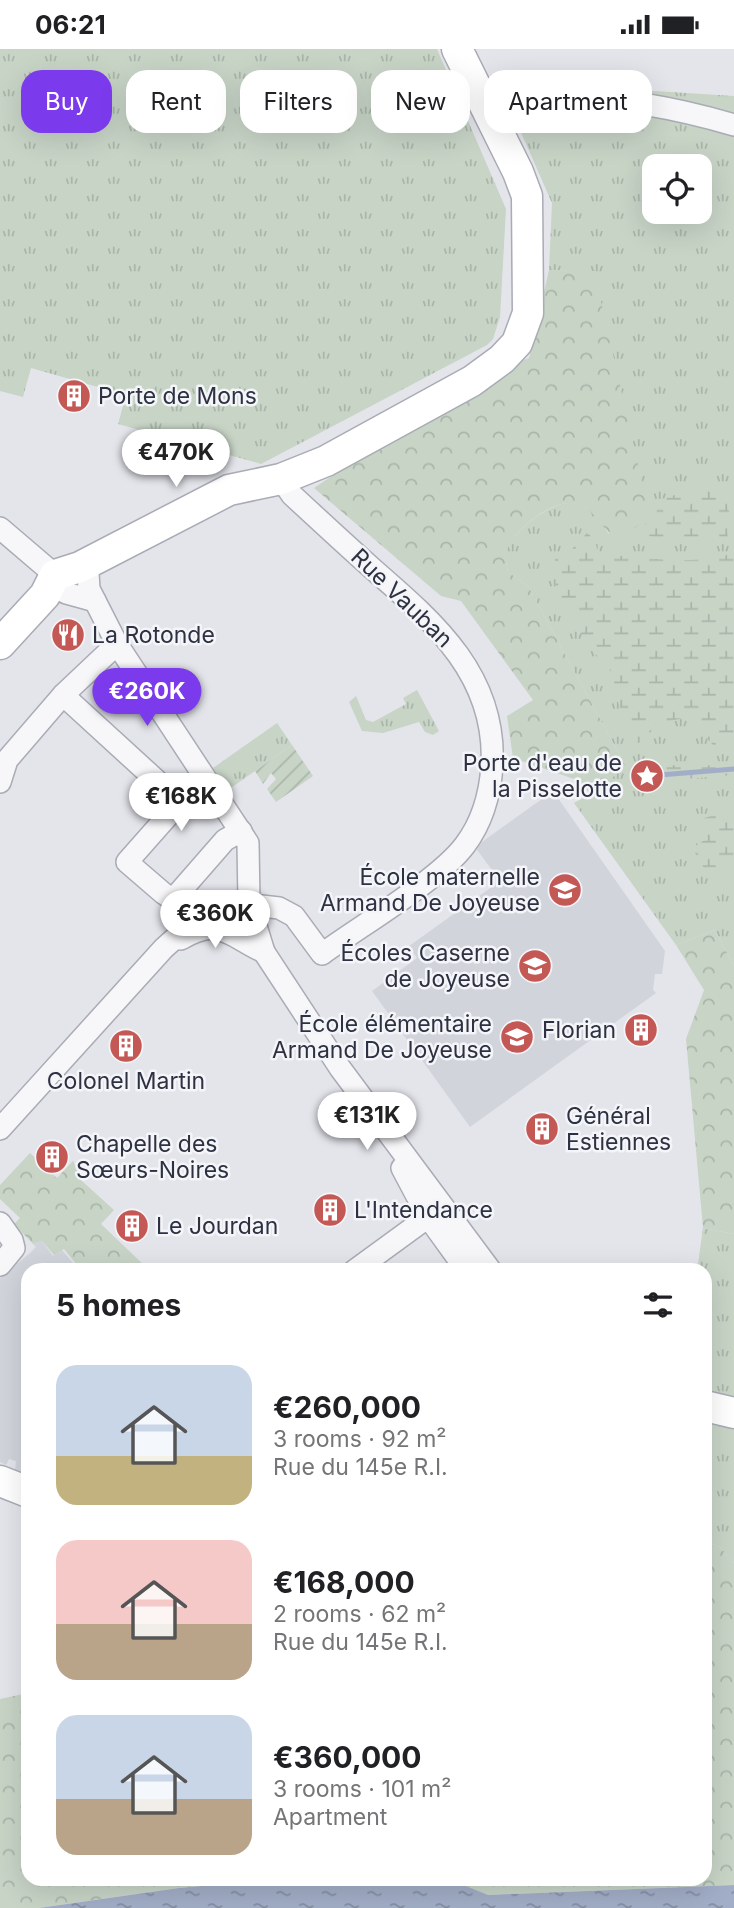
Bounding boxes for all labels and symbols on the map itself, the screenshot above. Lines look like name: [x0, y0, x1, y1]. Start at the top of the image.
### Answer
building icon: Porte de Mons: [55, 377, 93, 415]
place label: Porte de Mons: [98, 382, 257, 410]
pin: €470K: [127, 429, 225, 489]
street label: Rue Vauban: [345, 543, 459, 653]
restaurant icon: La Rotonde: [49, 616, 87, 654]
place label: La Rotonde: [92, 621, 215, 649]
pin: €260K: [98, 669, 196, 728]
place label: Porte d'eau de la Pisselotte: [463, 749, 622, 803]
place icon: Porte d'eau de la Pisselotte: [628, 757, 666, 795]
pin: €168K: [132, 773, 230, 833]
place label: École maternelle Armand De Joyeuse: [320, 863, 540, 917]
school or university icon: École maternelle Armand De Joyeuse: [546, 871, 584, 909]
pin: €360K: [166, 891, 264, 950]
place label: Écoles Caserne de Joyeuse: [340, 939, 510, 993]
school or university icon: Écoles Caserne de Joyeuse: [516, 947, 554, 985]
place label: École élémentaire Armand De Joyeuse: [272, 1010, 492, 1064]
building icon: Florian: [622, 1011, 660, 1049]
place label: Florian: [542, 1016, 616, 1044]
school or university icon: École élémentaire Armand De Joyeuse: [498, 1018, 536, 1056]
building icon: Colonel Martin: [107, 1027, 145, 1065]
place label: Colonel Martin: [47, 1067, 205, 1095]
pin: €131K: [318, 1093, 416, 1152]
place label: Général Estiennes: [566, 1102, 671, 1156]
building icon: Général Estiennes: [523, 1110, 561, 1148]
place label: Chapelle des Sœurs-Noires: [76, 1130, 229, 1184]
building icon: Chapelle des Sœurs-Noires: [33, 1138, 71, 1176]
building icon: L'Intendance: [311, 1191, 349, 1229]
place label: L'Intendance: [354, 1196, 493, 1224]
building icon: Le Jourdan: [113, 1207, 151, 1245]
place label: Le Jourdan: [156, 1212, 278, 1240]

